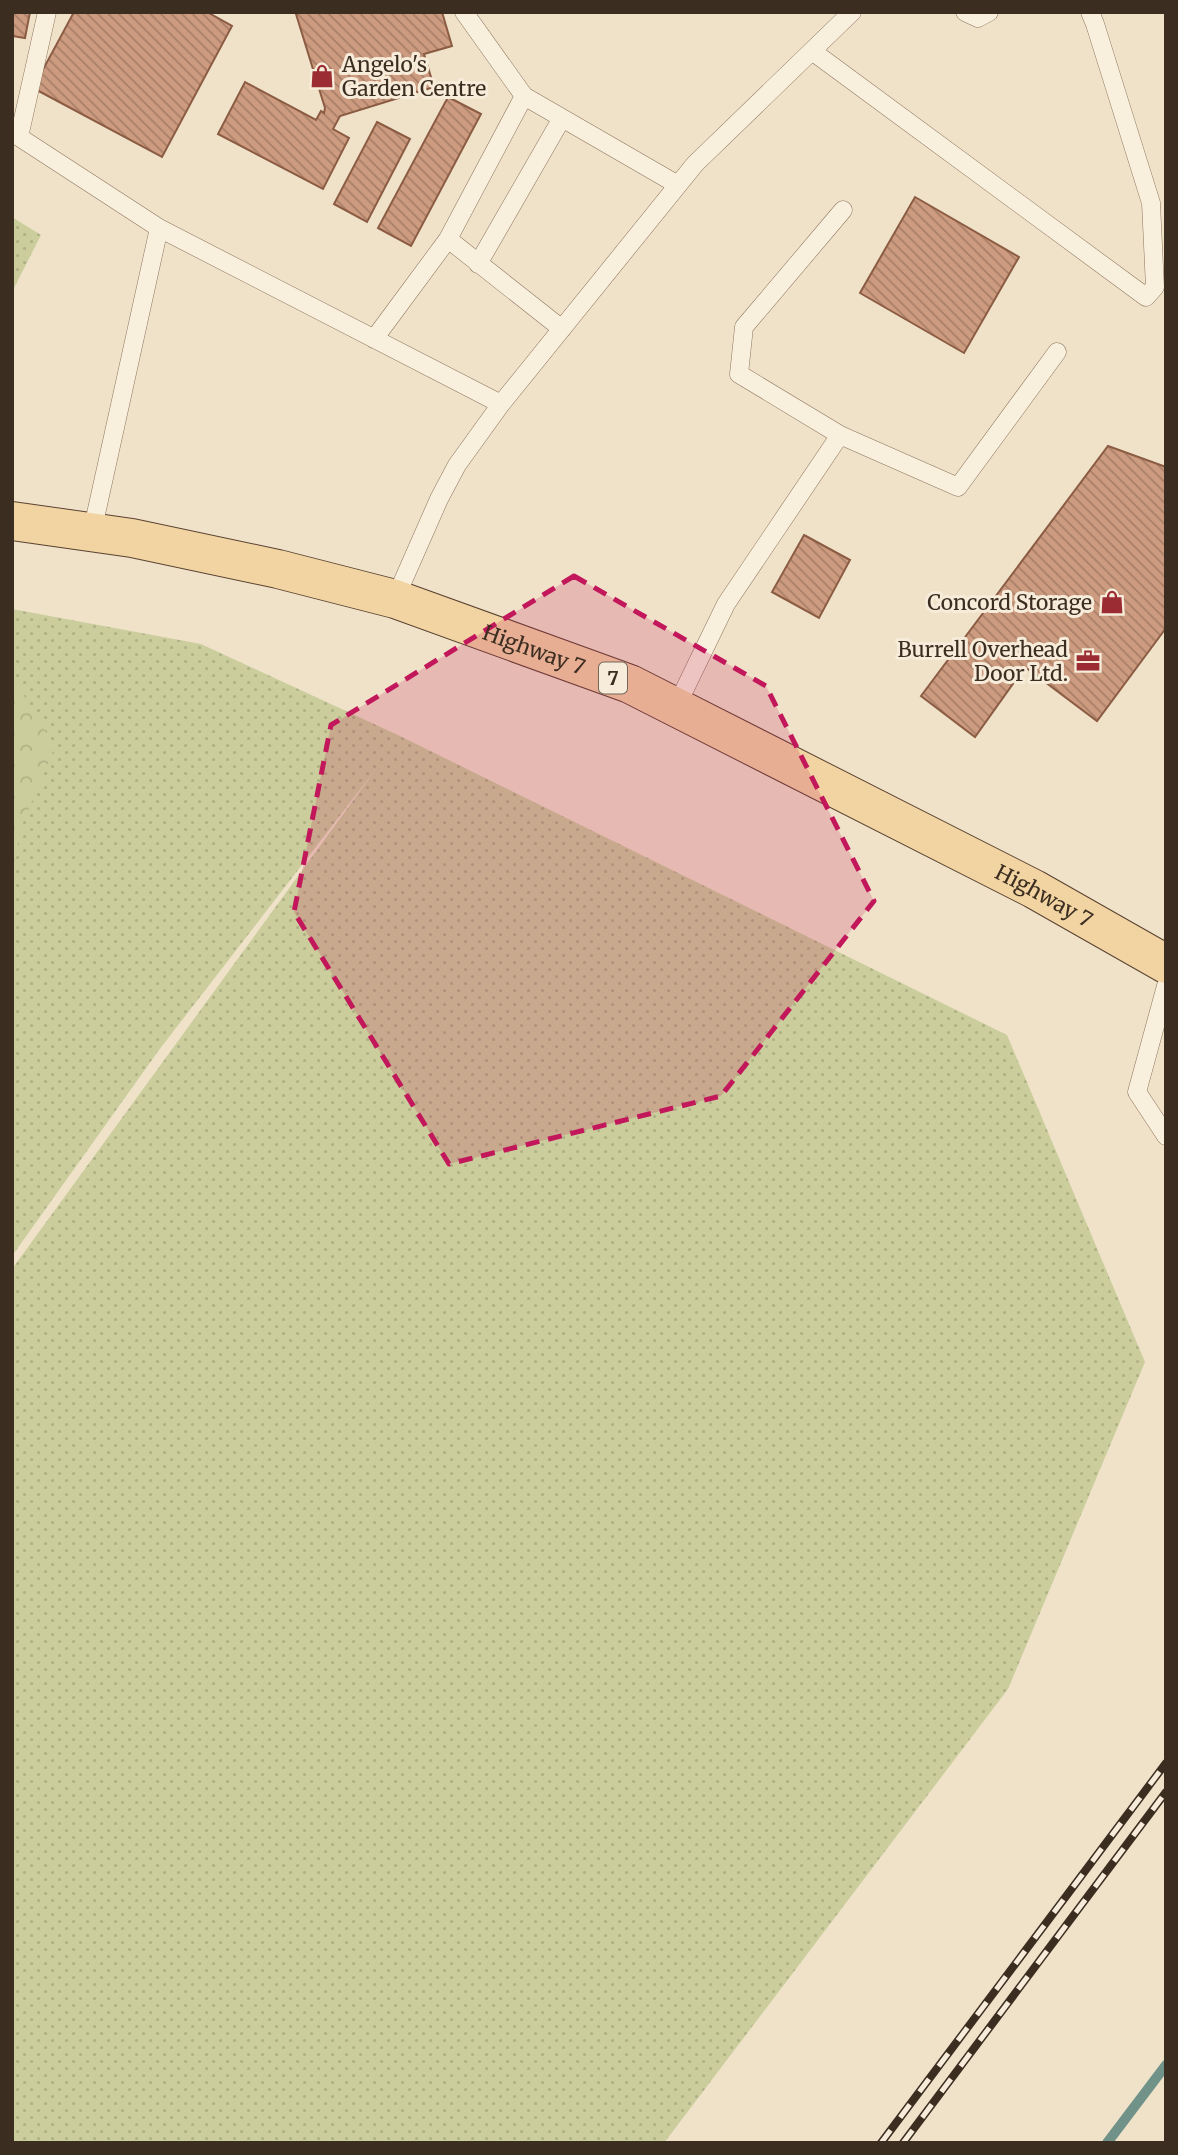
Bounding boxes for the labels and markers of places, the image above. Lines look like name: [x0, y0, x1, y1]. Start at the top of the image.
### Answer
place label: Angelo's Garden Centre: [341, 51, 486, 102]
shop icon: Angelo's Garden Centre: [308, 62, 336, 90]
shop icon: Concord Storage: [1098, 588, 1126, 616]
place label: Concord Storage: [927, 589, 1092, 616]
place label: Burrell Overhead Door Ltd.: [898, 636, 1068, 687]
office icon: Burrell Overhead Door Ltd.: [1074, 647, 1102, 675]

